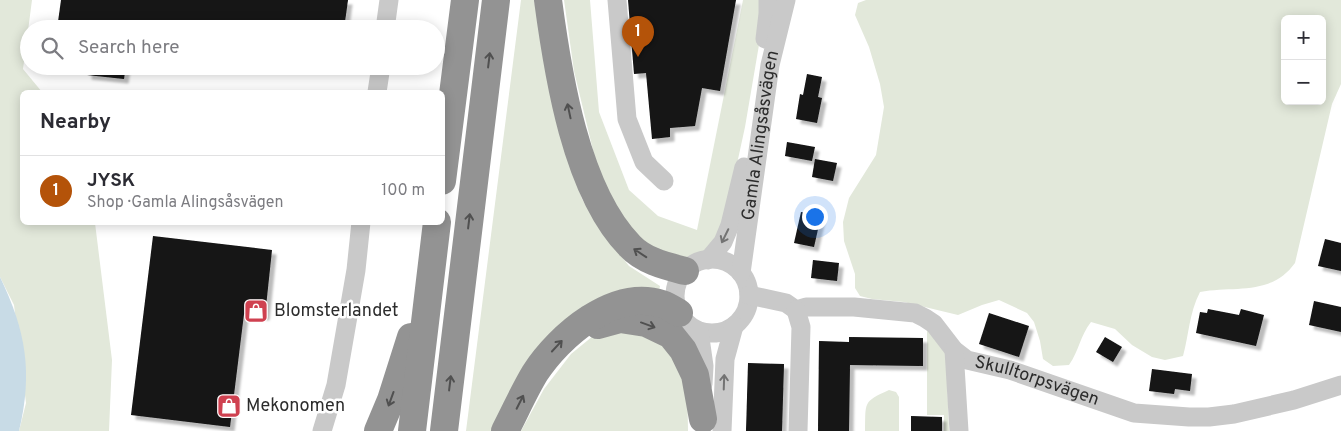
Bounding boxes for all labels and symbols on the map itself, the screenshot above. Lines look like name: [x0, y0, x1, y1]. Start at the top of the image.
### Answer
pin: 1: [622, 16, 654, 57]
street label: Gamla Alingsåsvägen: [737, 48, 785, 222]
one-way arrow: [484, 52, 494, 68]
one-way arrow: [564, 103, 573, 119]
your location: [802, 204, 828, 230]
one-way arrow: [465, 214, 475, 230]
one-way arrow: [720, 229, 730, 244]
one-way arrow: [633, 248, 647, 258]
shop icon: Blomsterlandet: [243, 298, 269, 324]
place label: Blomsterlandet: [274, 300, 399, 323]
one-way arrow: [640, 321, 655, 330]
one-way arrow: [551, 340, 563, 352]
street label: Skulltorpsvägen: [972, 351, 1102, 412]
one-way arrow: [445, 375, 455, 391]
one-way arrow: [720, 375, 729, 391]
one-way arrow: [386, 390, 395, 406]
shop icon: Mekonomen: [216, 393, 242, 419]
place label: Mekonomen: [246, 395, 345, 418]
one-way arrow: [516, 395, 525, 410]

